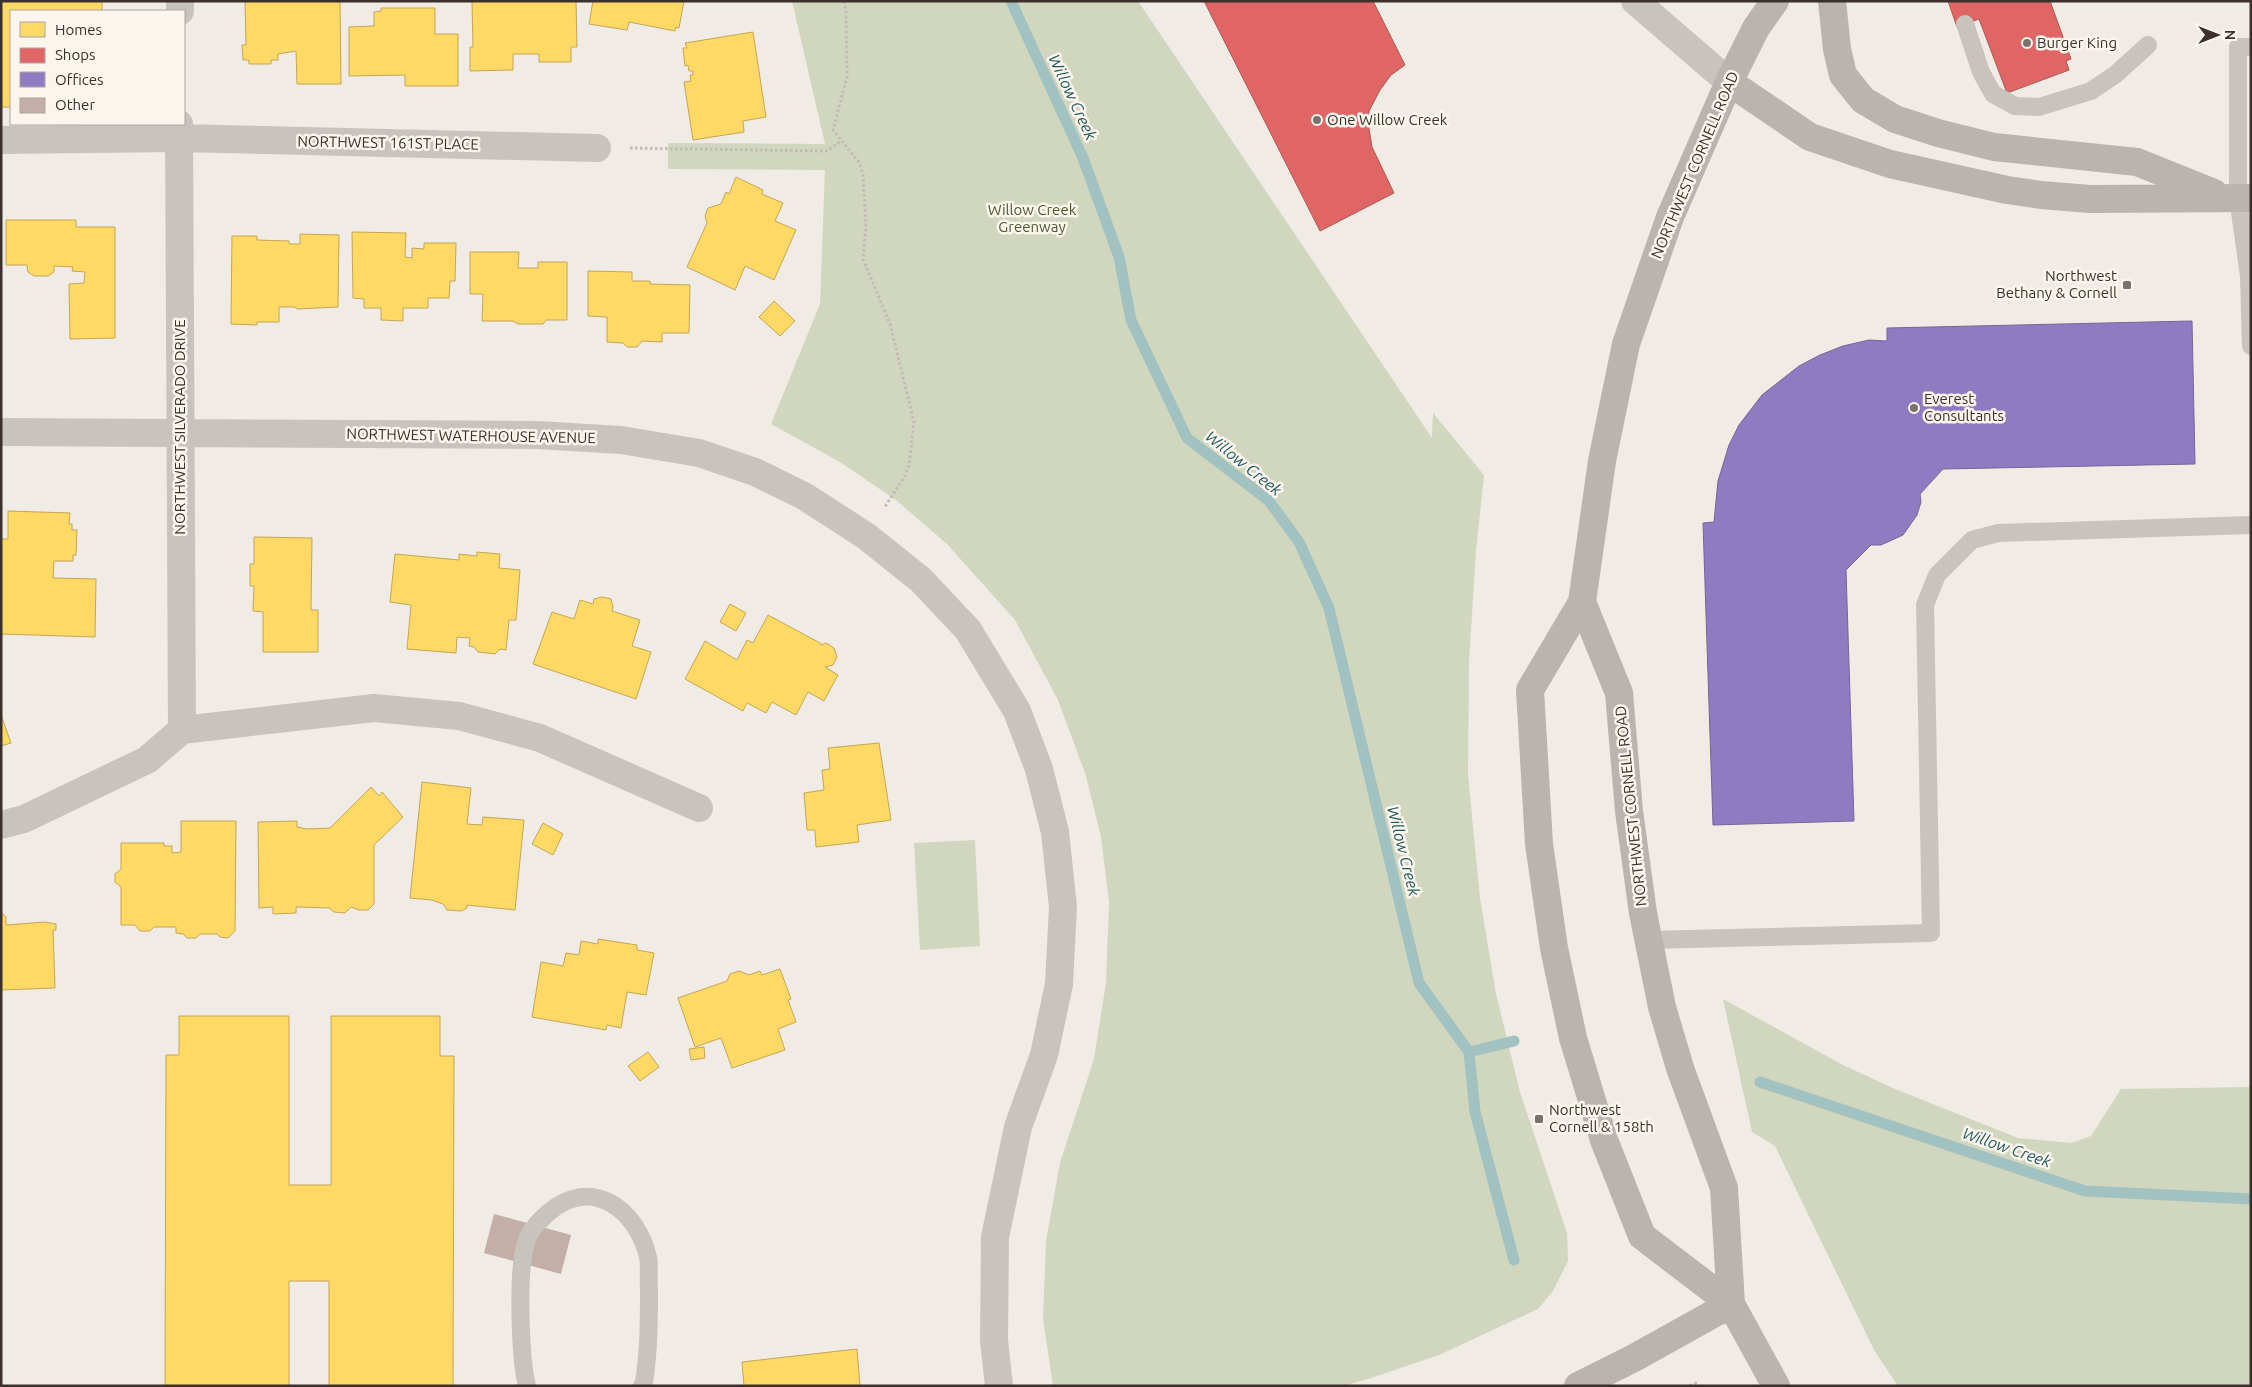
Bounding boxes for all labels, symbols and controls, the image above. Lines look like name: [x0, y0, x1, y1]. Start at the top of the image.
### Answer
legend: [10, 10, 185, 125]
north arrow: [2192, 10, 2242, 60]
text: Homes: [55, 21, 102, 38]
text: N: [2222, 30, 2238, 40]
place label: Burger King: [2037, 34, 2117, 51]
marker: Burger King: [2021, 37, 2033, 49]
text: Shops: [55, 46, 96, 63]
water label: Willow Creek: [1045, 51, 1101, 143]
street label: NORTHWEST CORNELL ROAD: [1647, 69, 1742, 261]
text: Offices: [55, 71, 103, 88]
text: Other: [55, 96, 95, 113]
place label: One Willow Creek: [1327, 111, 1448, 128]
marker: One Willow Creek: [1311, 114, 1323, 126]
street label: NORTHWEST 161ST PLACE: [297, 132, 479, 153]
park label: Willow Creek Greenway: [988, 201, 1077, 235]
place label: Northwest Bethany & Cornell: [1996, 267, 2117, 301]
marker: Northwest Bethany & Cornell: [2121, 279, 2133, 291]
street label: NORTHWEST SILVERADO DRIVE: [171, 319, 188, 535]
place label: Everest Consultants: [1924, 390, 2004, 424]
marker: Everest Consultants: [1908, 402, 1920, 414]
street label: NORTHWEST WATERHOUSE AVENUE: [346, 425, 596, 446]
water label: Willow Creek: [1202, 427, 1286, 500]
street label: NORTHWEST CORNELL ROAD: [1612, 705, 1649, 907]
water label: Willow Creek: [1384, 804, 1424, 899]
place label: Northwest Cornell & 158th: [1549, 1101, 1654, 1135]
marker: Northwest Cornell & 158th: [1533, 1113, 1545, 1125]
water label: Willow Creek: [1960, 1123, 2054, 1171]

